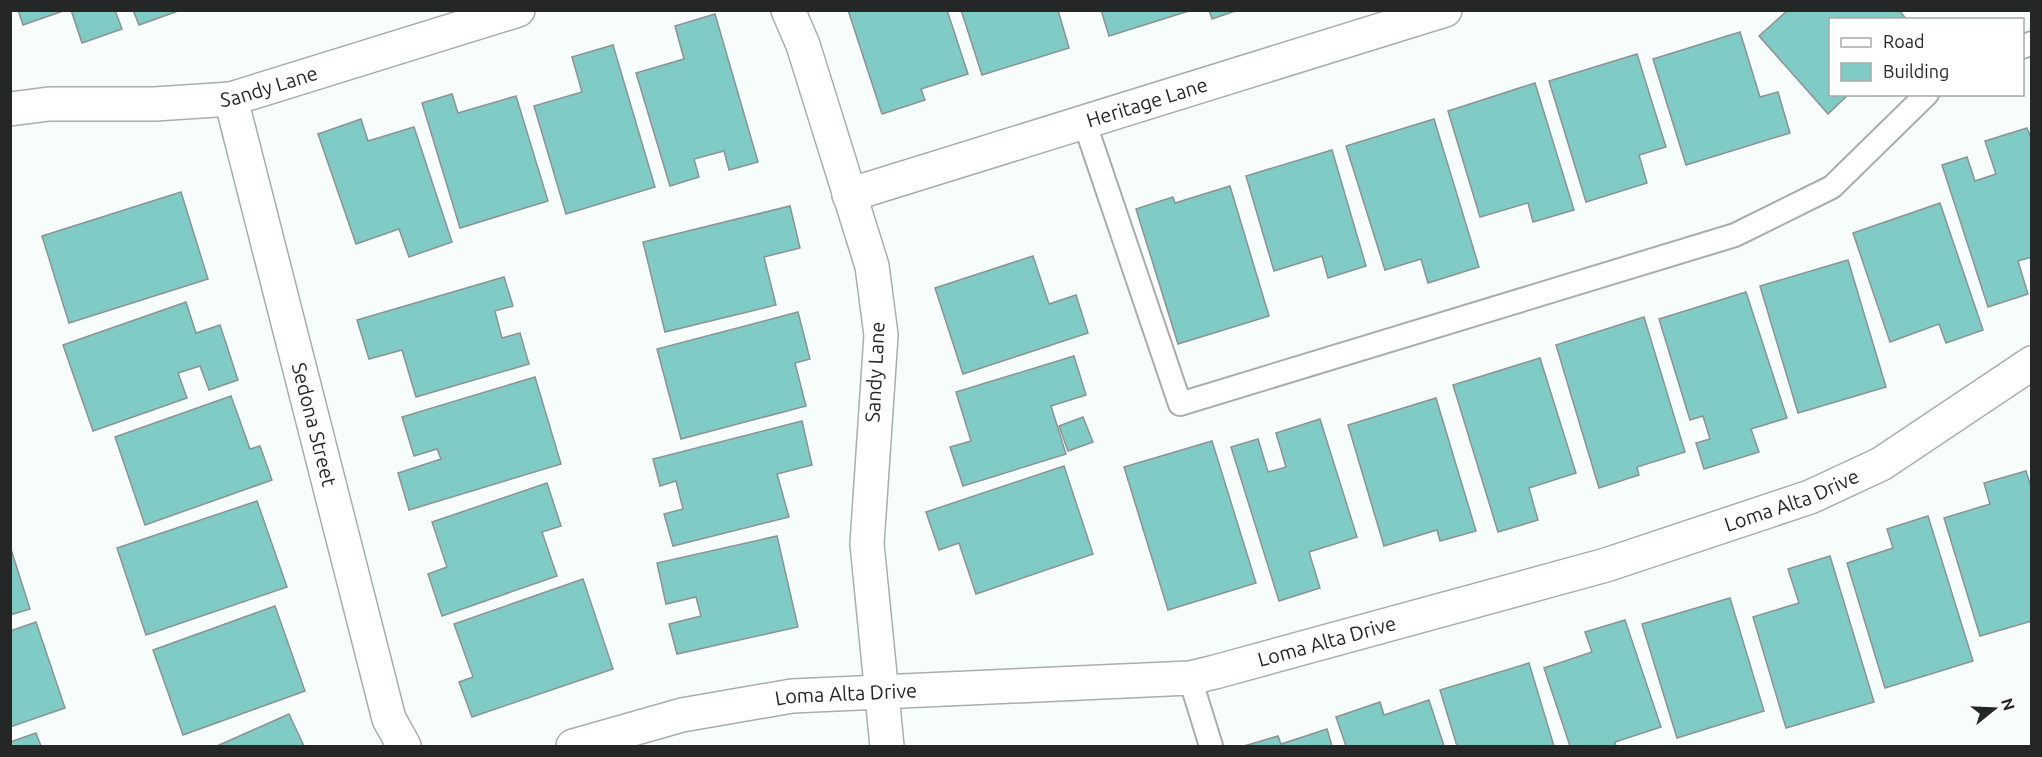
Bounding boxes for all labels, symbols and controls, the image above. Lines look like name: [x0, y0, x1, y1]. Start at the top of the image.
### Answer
legend: [1829, 18, 2024, 96]
text: Road: [1883, 31, 1925, 51]
street label: Sandy Lane: [219, 61, 320, 111]
text: Building: [1883, 61, 1949, 81]
street label: Heritage Lane: [1083, 72, 1210, 132]
street label: Sandy Lane: [860, 321, 889, 423]
street label: Sedona Street: [288, 360, 341, 489]
street label: Loma Alta Drive: [1721, 464, 1862, 536]
street label: Loma Alta Drive: [1255, 611, 1398, 671]
street label: Loma Alta Drive: [773, 678, 918, 710]
north arrow: [1964, 679, 2024, 739]
text: N: [1998, 696, 2019, 713]

